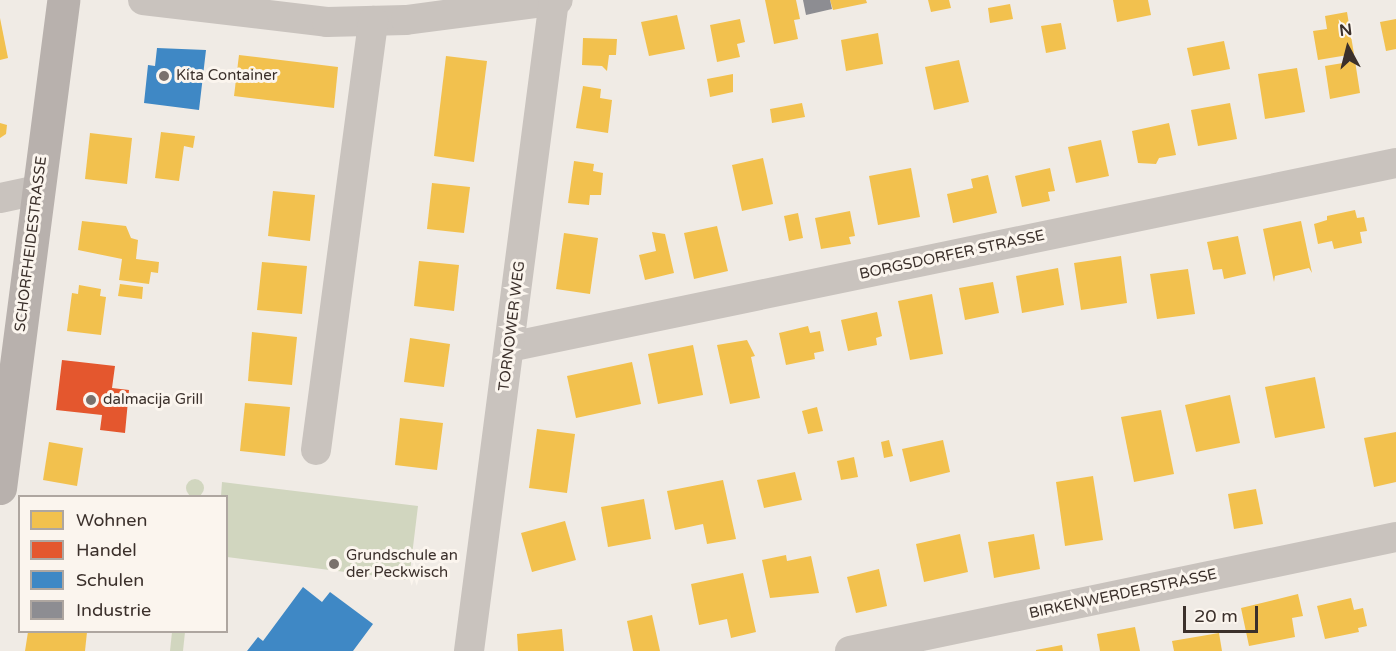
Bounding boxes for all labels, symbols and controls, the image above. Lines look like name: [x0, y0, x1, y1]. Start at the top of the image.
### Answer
north arrow: [1318, 18, 1378, 78]
text: N: [1338, 19, 1353, 41]
place label: Kita Container: [176, 67, 277, 85]
marker: Kita Container: [157, 69, 171, 83]
street label: SCHORFHEIDESTRASSE: [11, 155, 51, 333]
street label: BORGSDORFER STRASSE: [858, 227, 1046, 283]
street label: TORNOWER WEG: [495, 260, 529, 392]
place label: dalmacija Grill: [103, 391, 203, 409]
marker: dalmacija Grill: [84, 393, 98, 407]
legend: [18, 495, 228, 633]
text: Wohnen: [76, 509, 147, 531]
text: Handel: [76, 539, 137, 561]
place label: Grundschule an der Peckwisch: [346, 546, 458, 581]
marker: Grundschule an der Peckwisch: [327, 557, 341, 571]
street label: BIRKENWERDERSTRASSE: [1027, 565, 1219, 623]
text: Schulen: [76, 569, 144, 591]
scale bar: [1186, 594, 1261, 632]
text: Industrie: [76, 599, 151, 621]
text: 20 m: [1194, 605, 1238, 627]

